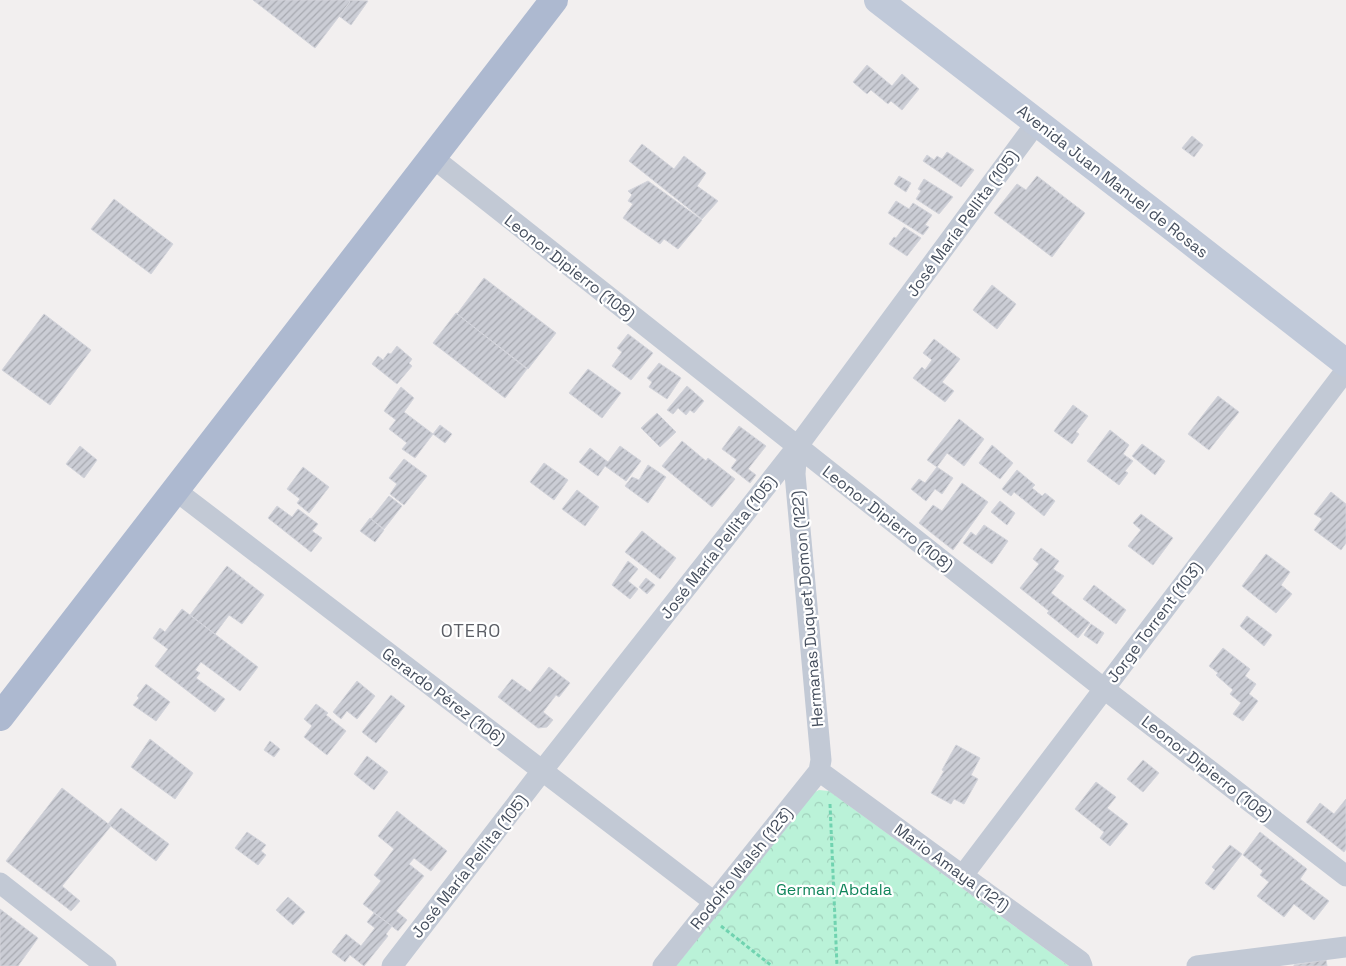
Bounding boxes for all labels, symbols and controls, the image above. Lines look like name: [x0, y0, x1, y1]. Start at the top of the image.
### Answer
street label: Avenida Juan Manuel de Rosas: [1013, 100, 1212, 263]
street label: José María Pellita (105): [902, 146, 1023, 301]
street label: Leonor Dipierro (108): [500, 210, 639, 325]
street label: Leonor Dipierro (108): [818, 461, 957, 576]
street label: José María Pellita (105): [656, 471, 781, 623]
street label: Hermanas Duquet Domon (122): [787, 490, 828, 728]
street label: Jorge Torrent (103): [1102, 558, 1207, 687]
district label: OTERO: [441, 619, 501, 642]
street label: Gerardo Pérez (106): [378, 643, 510, 750]
street label: Leonor Dipierro (108): [1137, 711, 1276, 826]
street label: José María Pellita (105): [407, 790, 532, 942]
street label: Rodolfo Walsh (123): [686, 803, 797, 934]
street label: Mario Amaya (121): [890, 819, 1013, 916]
park label: German Abdala: [776, 879, 892, 900]

